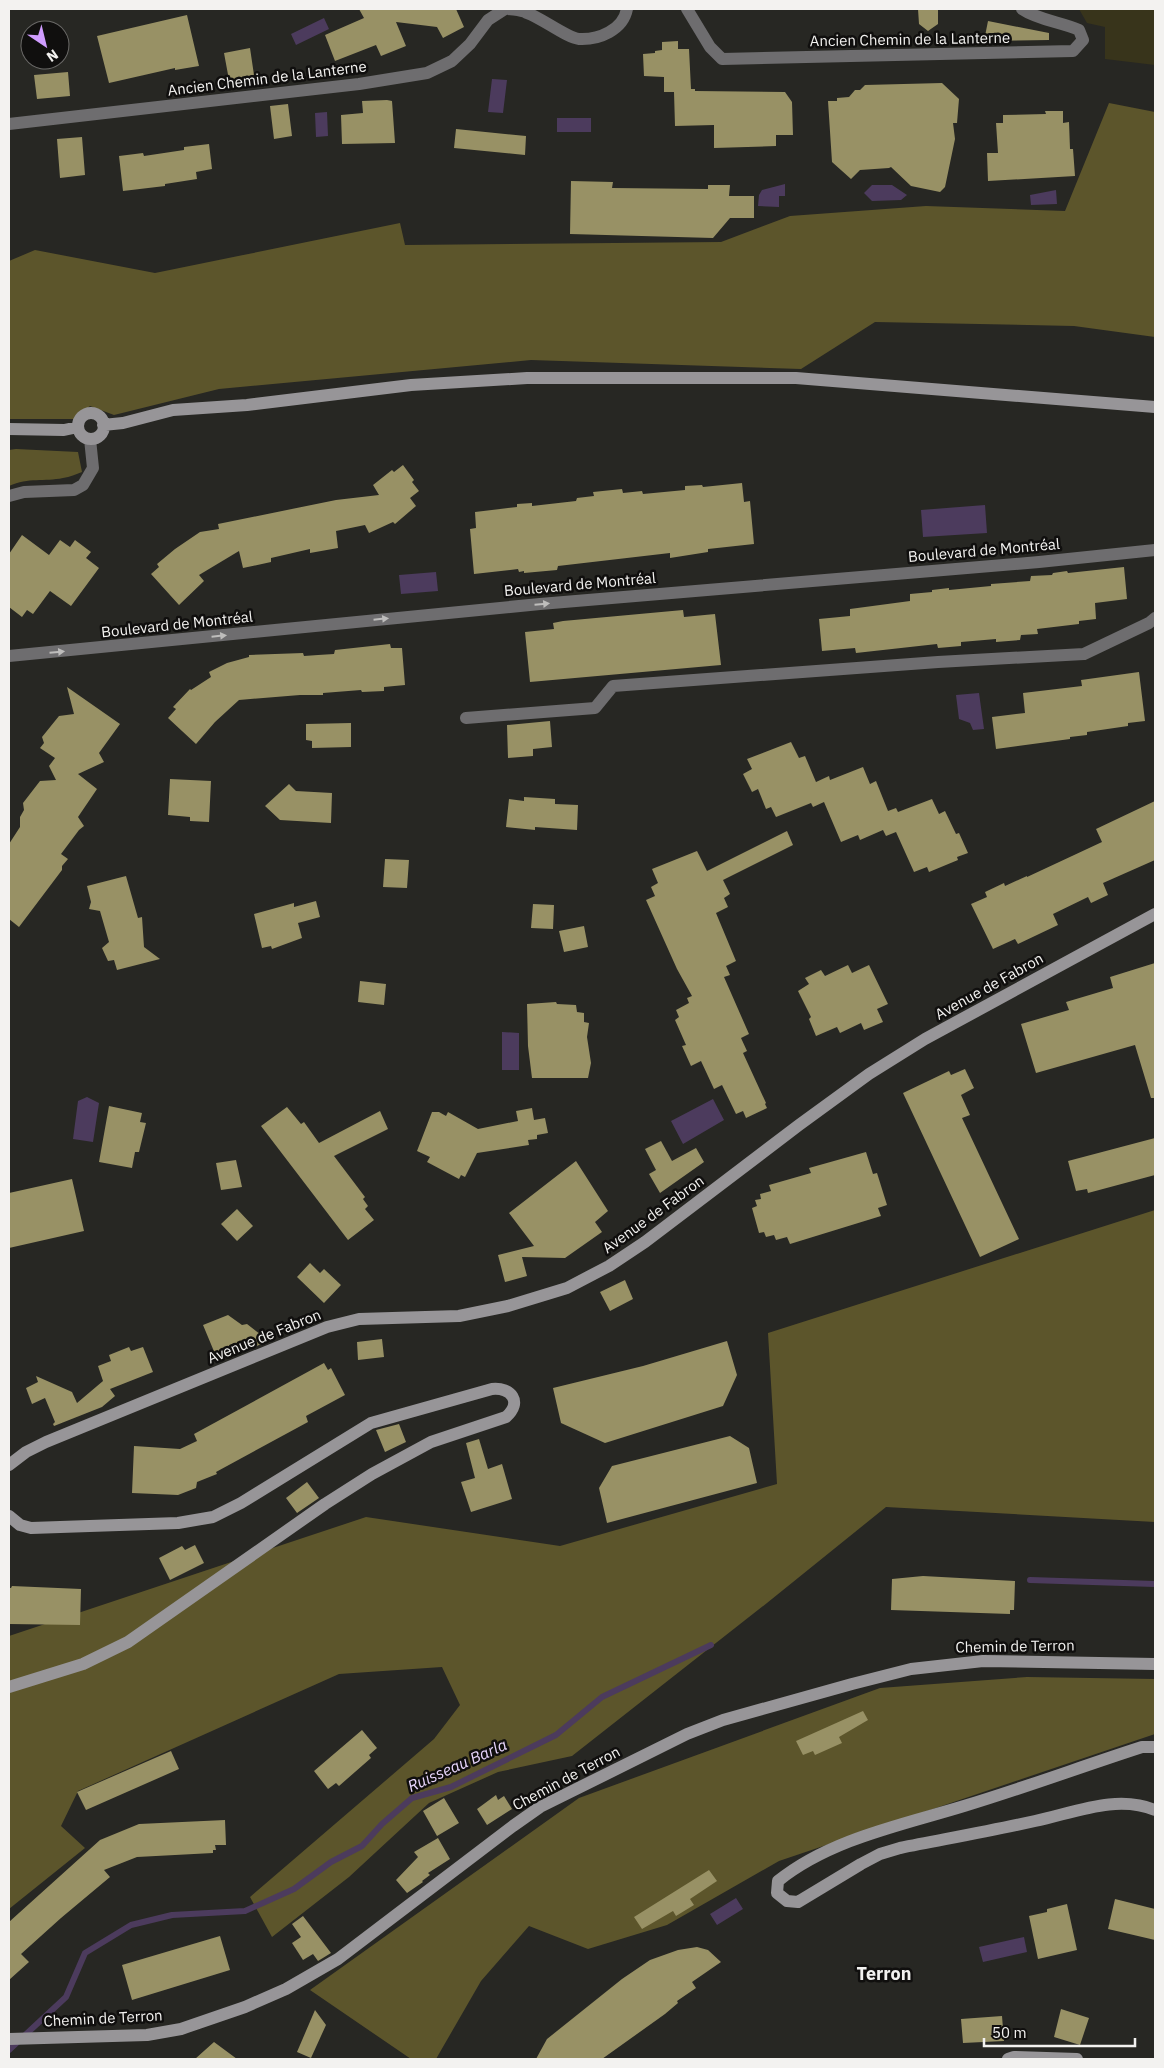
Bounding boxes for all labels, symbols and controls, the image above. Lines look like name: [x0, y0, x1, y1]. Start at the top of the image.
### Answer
north arrow: [20, 20, 70, 70]
street label: Ancien Chemin de la Lanterne: [810, 28, 1010, 50]
text: N: [43, 45, 62, 66]
street label: Ancien Chemin de la Lanterne: [166, 56, 368, 100]
street label: Boulevard de Montréal: [907, 534, 1061, 566]
street label: Boulevard de Montréal: [503, 568, 657, 600]
one-way arrow: [535, 599, 551, 607]
street label: Boulevard de Montréal: [100, 607, 254, 641]
one-way arrow: [373, 615, 389, 623]
one-way arrow: [211, 631, 227, 639]
one-way arrow: [50, 648, 66, 656]
street label: Avenue de Fabron: [932, 948, 1046, 1024]
street label: Avenue de Fabron: [598, 1171, 708, 1257]
street label: Avenue de Fabron: [204, 1305, 324, 1367]
street label: Chemin de Terron: [955, 1635, 1075, 1657]
water label: Ruisseau Barla: [404, 1734, 510, 1796]
street label: Chemin de Terron: [509, 1742, 623, 1814]
district label: Terron: [857, 1962, 911, 1985]
street label: Chemin de Terron: [43, 2005, 163, 2031]
scale bar: [984, 2016, 1135, 2048]
text: 50 m: [992, 2023, 1027, 2042]

